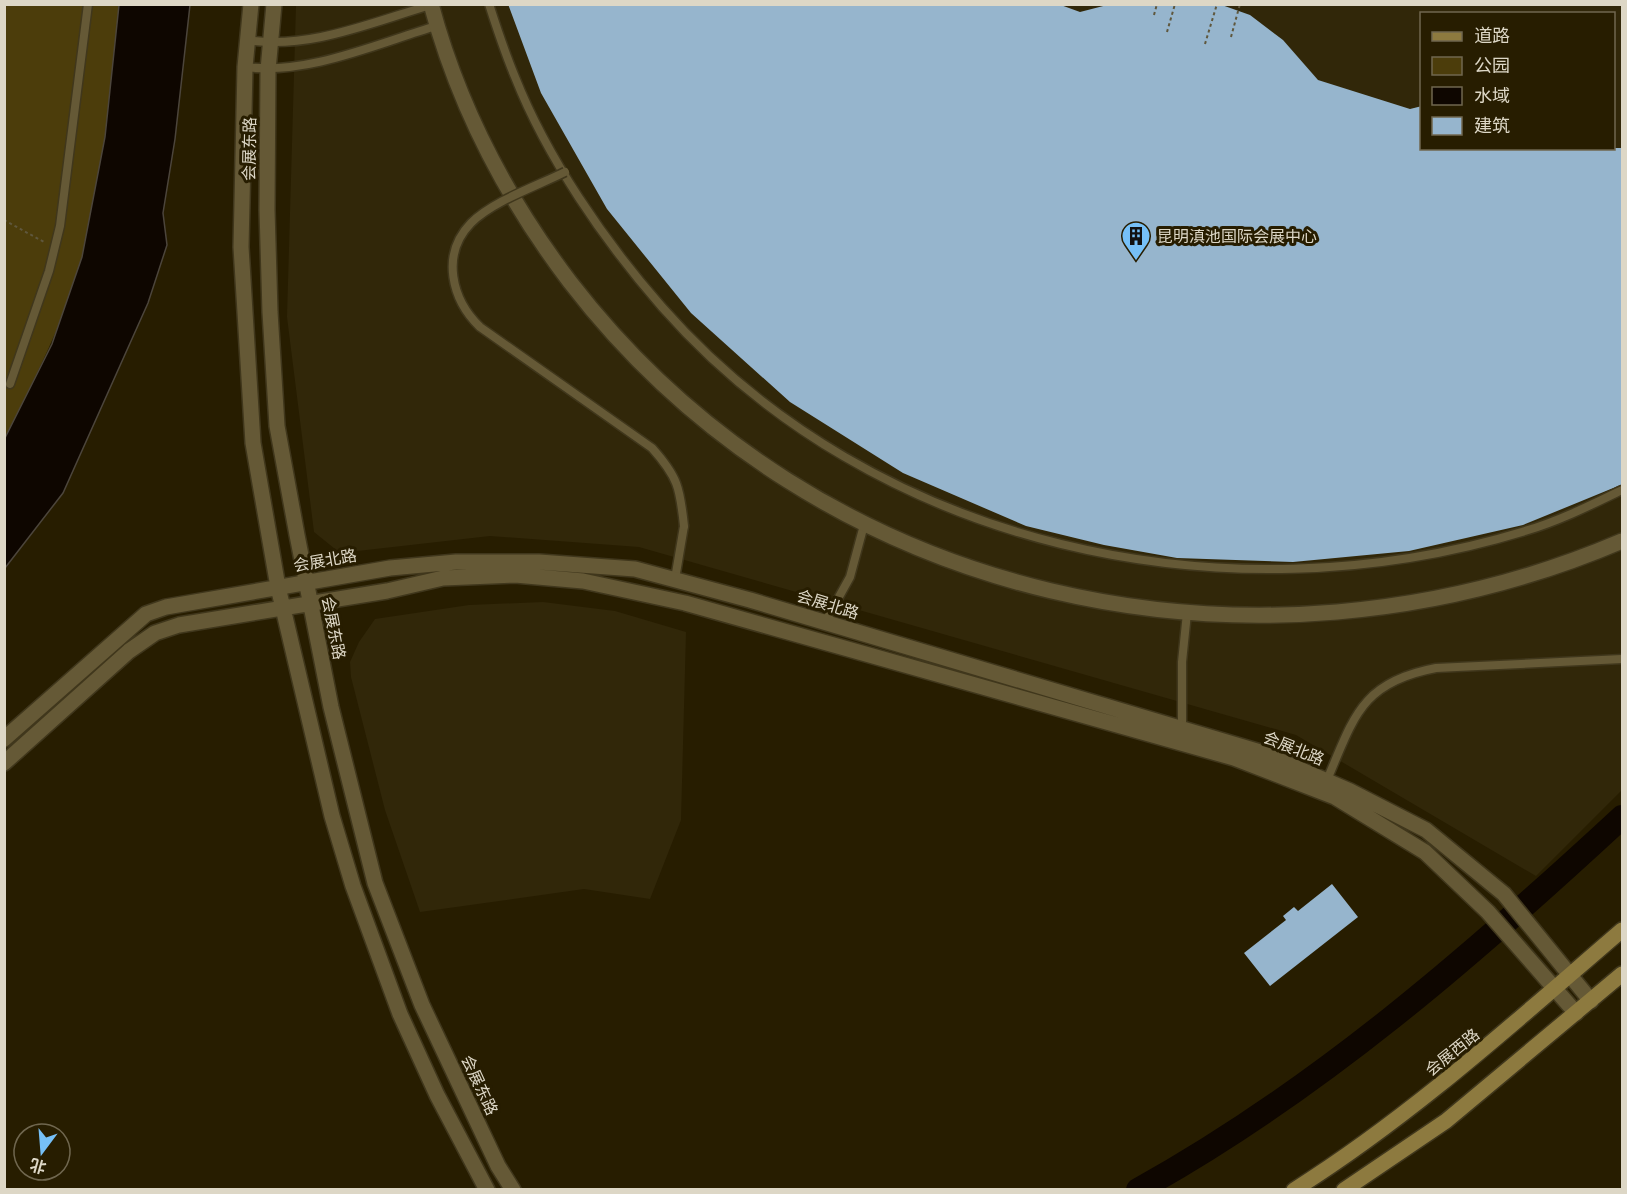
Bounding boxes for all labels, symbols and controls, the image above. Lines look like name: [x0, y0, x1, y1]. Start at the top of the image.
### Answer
legend: [1420, 12, 1615, 150]
text: 道路: [1474, 24, 1510, 47]
text: 公园: [1474, 54, 1510, 77]
text: 水域: [1474, 84, 1510, 107]
text: 建筑: [1474, 114, 1510, 137]
street label: 会展东路: [238, 117, 260, 181]
building icon: 昆明滇池国际会展中心: [1120, 220, 1152, 262]
place label: 昆明滇池国际会展中心: [1157, 226, 1317, 246]
street label: 会展北路: [292, 545, 358, 575]
street label: 会展北路: [794, 585, 862, 623]
street label: 会展东路: [318, 595, 350, 661]
street label: 会展北路: [1261, 727, 1327, 769]
street label: 会展西路: [1421, 1024, 1483, 1080]
street label: 会展东路: [457, 1052, 503, 1118]
north arrow: [12, 1122, 72, 1182]
text: 北: [27, 1155, 48, 1178]

